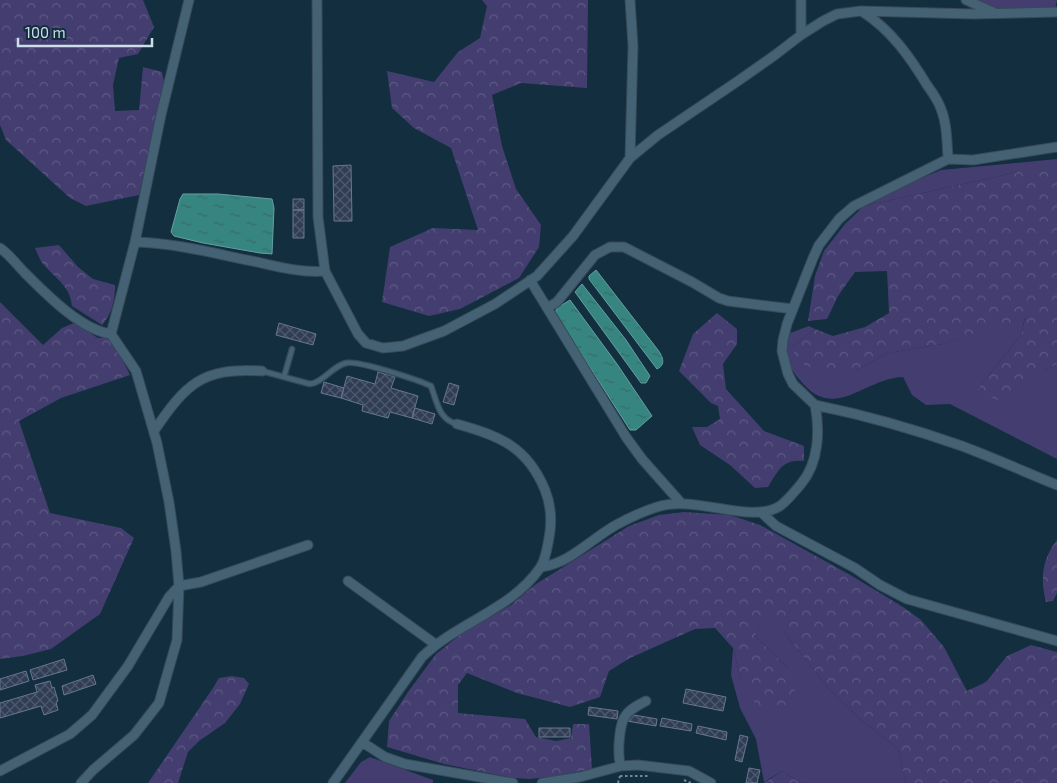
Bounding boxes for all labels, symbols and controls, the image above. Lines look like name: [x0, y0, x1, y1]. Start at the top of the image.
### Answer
scale bar: [18, 15, 151, 47]
text: 100 m: [25, 23, 66, 41]

